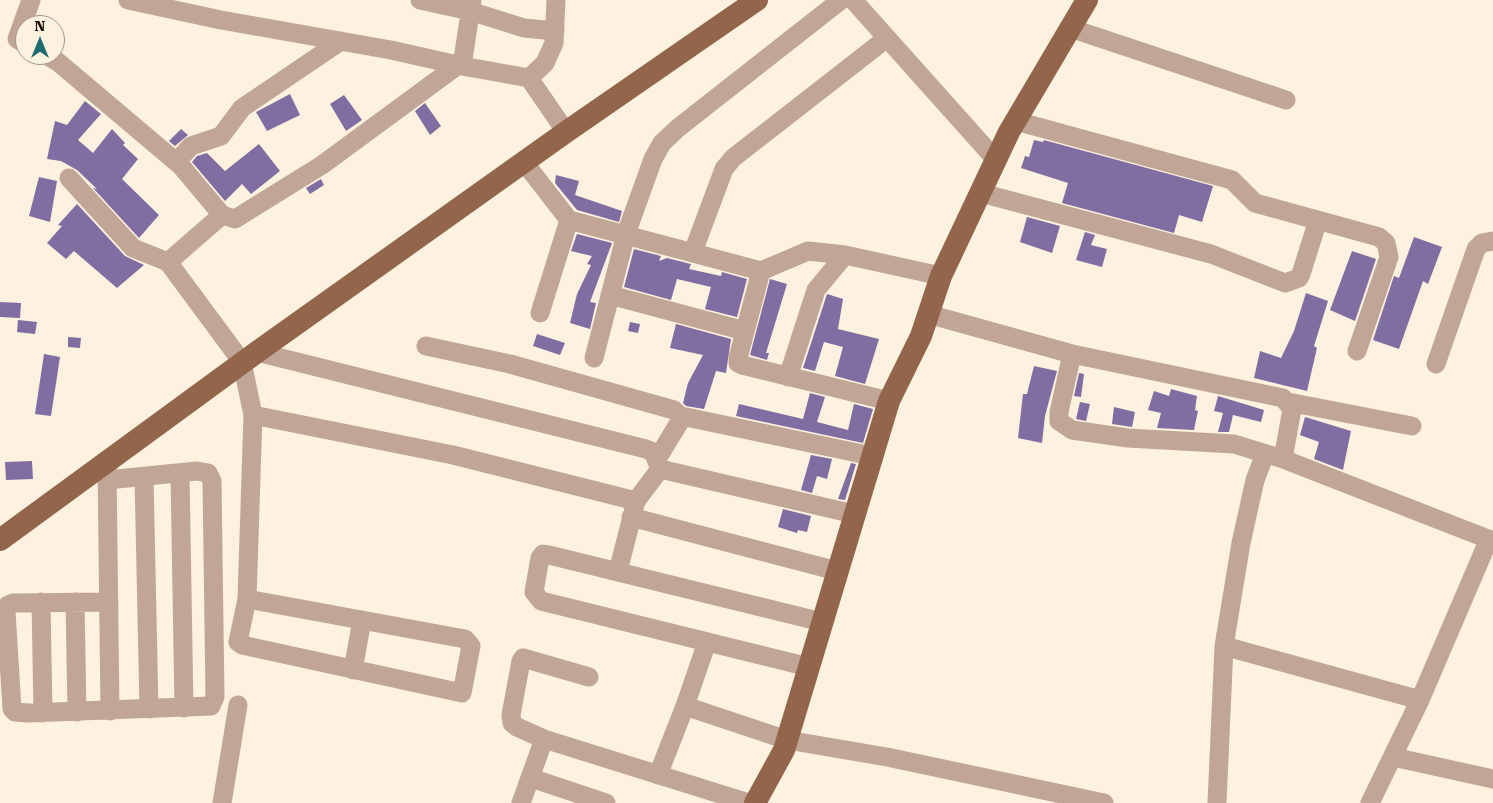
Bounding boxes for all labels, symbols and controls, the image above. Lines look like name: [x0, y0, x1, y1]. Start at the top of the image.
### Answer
north arrow: [15, 15, 65, 65]
text: N: [35, 18, 45, 34]

